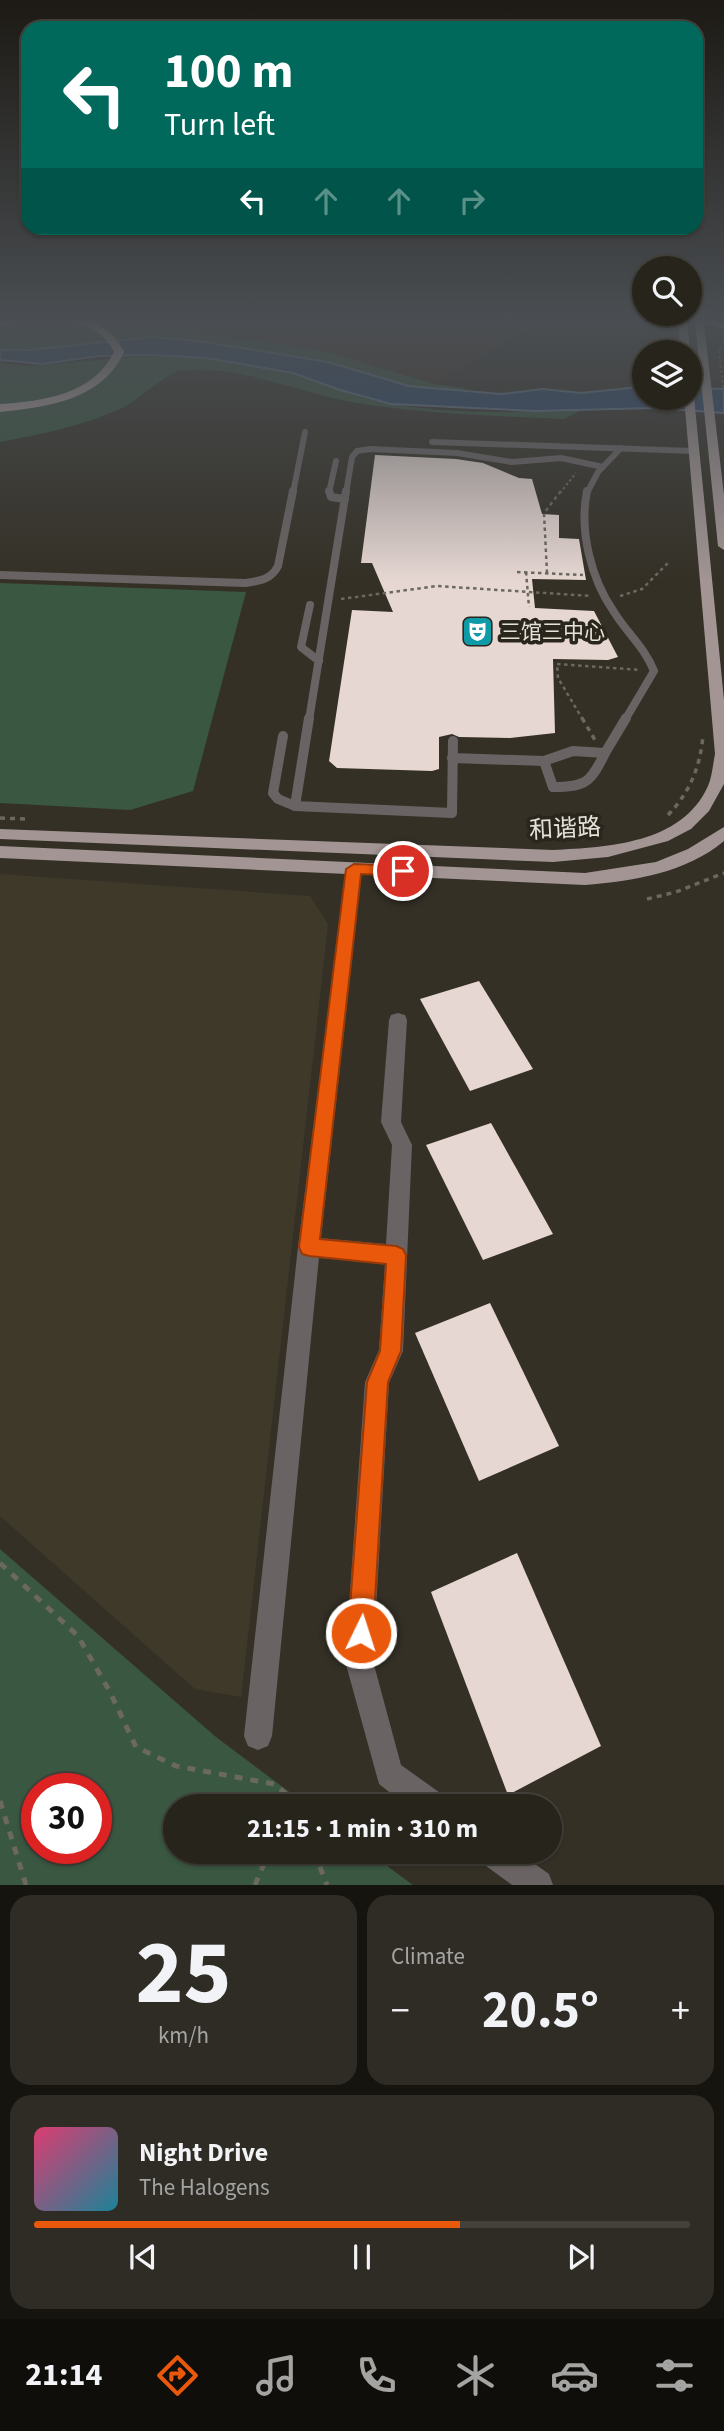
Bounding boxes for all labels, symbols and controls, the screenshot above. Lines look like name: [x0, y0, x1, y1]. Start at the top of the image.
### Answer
text: 100 m: [164, 37, 293, 107]
icon: left: [49, 49, 140, 140]
text: Turn left: [164, 102, 275, 148]
icon: left: [234, 182, 272, 220]
icon: ahead: [307, 182, 345, 220]
icon: ahead: [380, 182, 418, 220]
icon: right: [453, 182, 491, 220]
map controls: [632, 256, 702, 410]
button: search: [632, 256, 702, 326]
button: layers: [632, 340, 702, 410]
theatre icon: 三馆三中心: [460, 615, 494, 649]
place label: 三馆三中心: [500, 617, 605, 647]
street label: 和谐路: [528, 810, 602, 848]
pin: [373, 841, 433, 901]
icon: arrive: [384, 852, 422, 890]
position arrow: [324, 1596, 398, 1670]
speed limit sign: 30: [21, 1773, 112, 1864]
text: 21:15 · 1 min · 310 m: [247, 1810, 478, 1847]
text: 25: [135, 1909, 232, 2038]
text: Climate: [391, 1940, 465, 1973]
text: 20.5°: [482, 1974, 599, 2048]
text: −: [391, 1984, 410, 2038]
text: +: [671, 1984, 690, 2038]
text: km/h: [158, 2019, 209, 2052]
text: Night Drive: [139, 2134, 268, 2171]
text: The Halogens: [139, 2171, 270, 2204]
icon: previous: [124, 2238, 162, 2276]
icon: pause: [343, 2238, 381, 2276]
icon: next: [562, 2238, 600, 2276]
icon: directions: [153, 2351, 202, 2400]
icon: music: [252, 2351, 301, 2400]
icon: phone: [352, 2351, 401, 2400]
icon: climate: [451, 2351, 500, 2400]
icon: car: [550, 2351, 599, 2400]
icon: filters: [650, 2351, 699, 2400]
text: 21:14: [25, 2352, 102, 2398]

